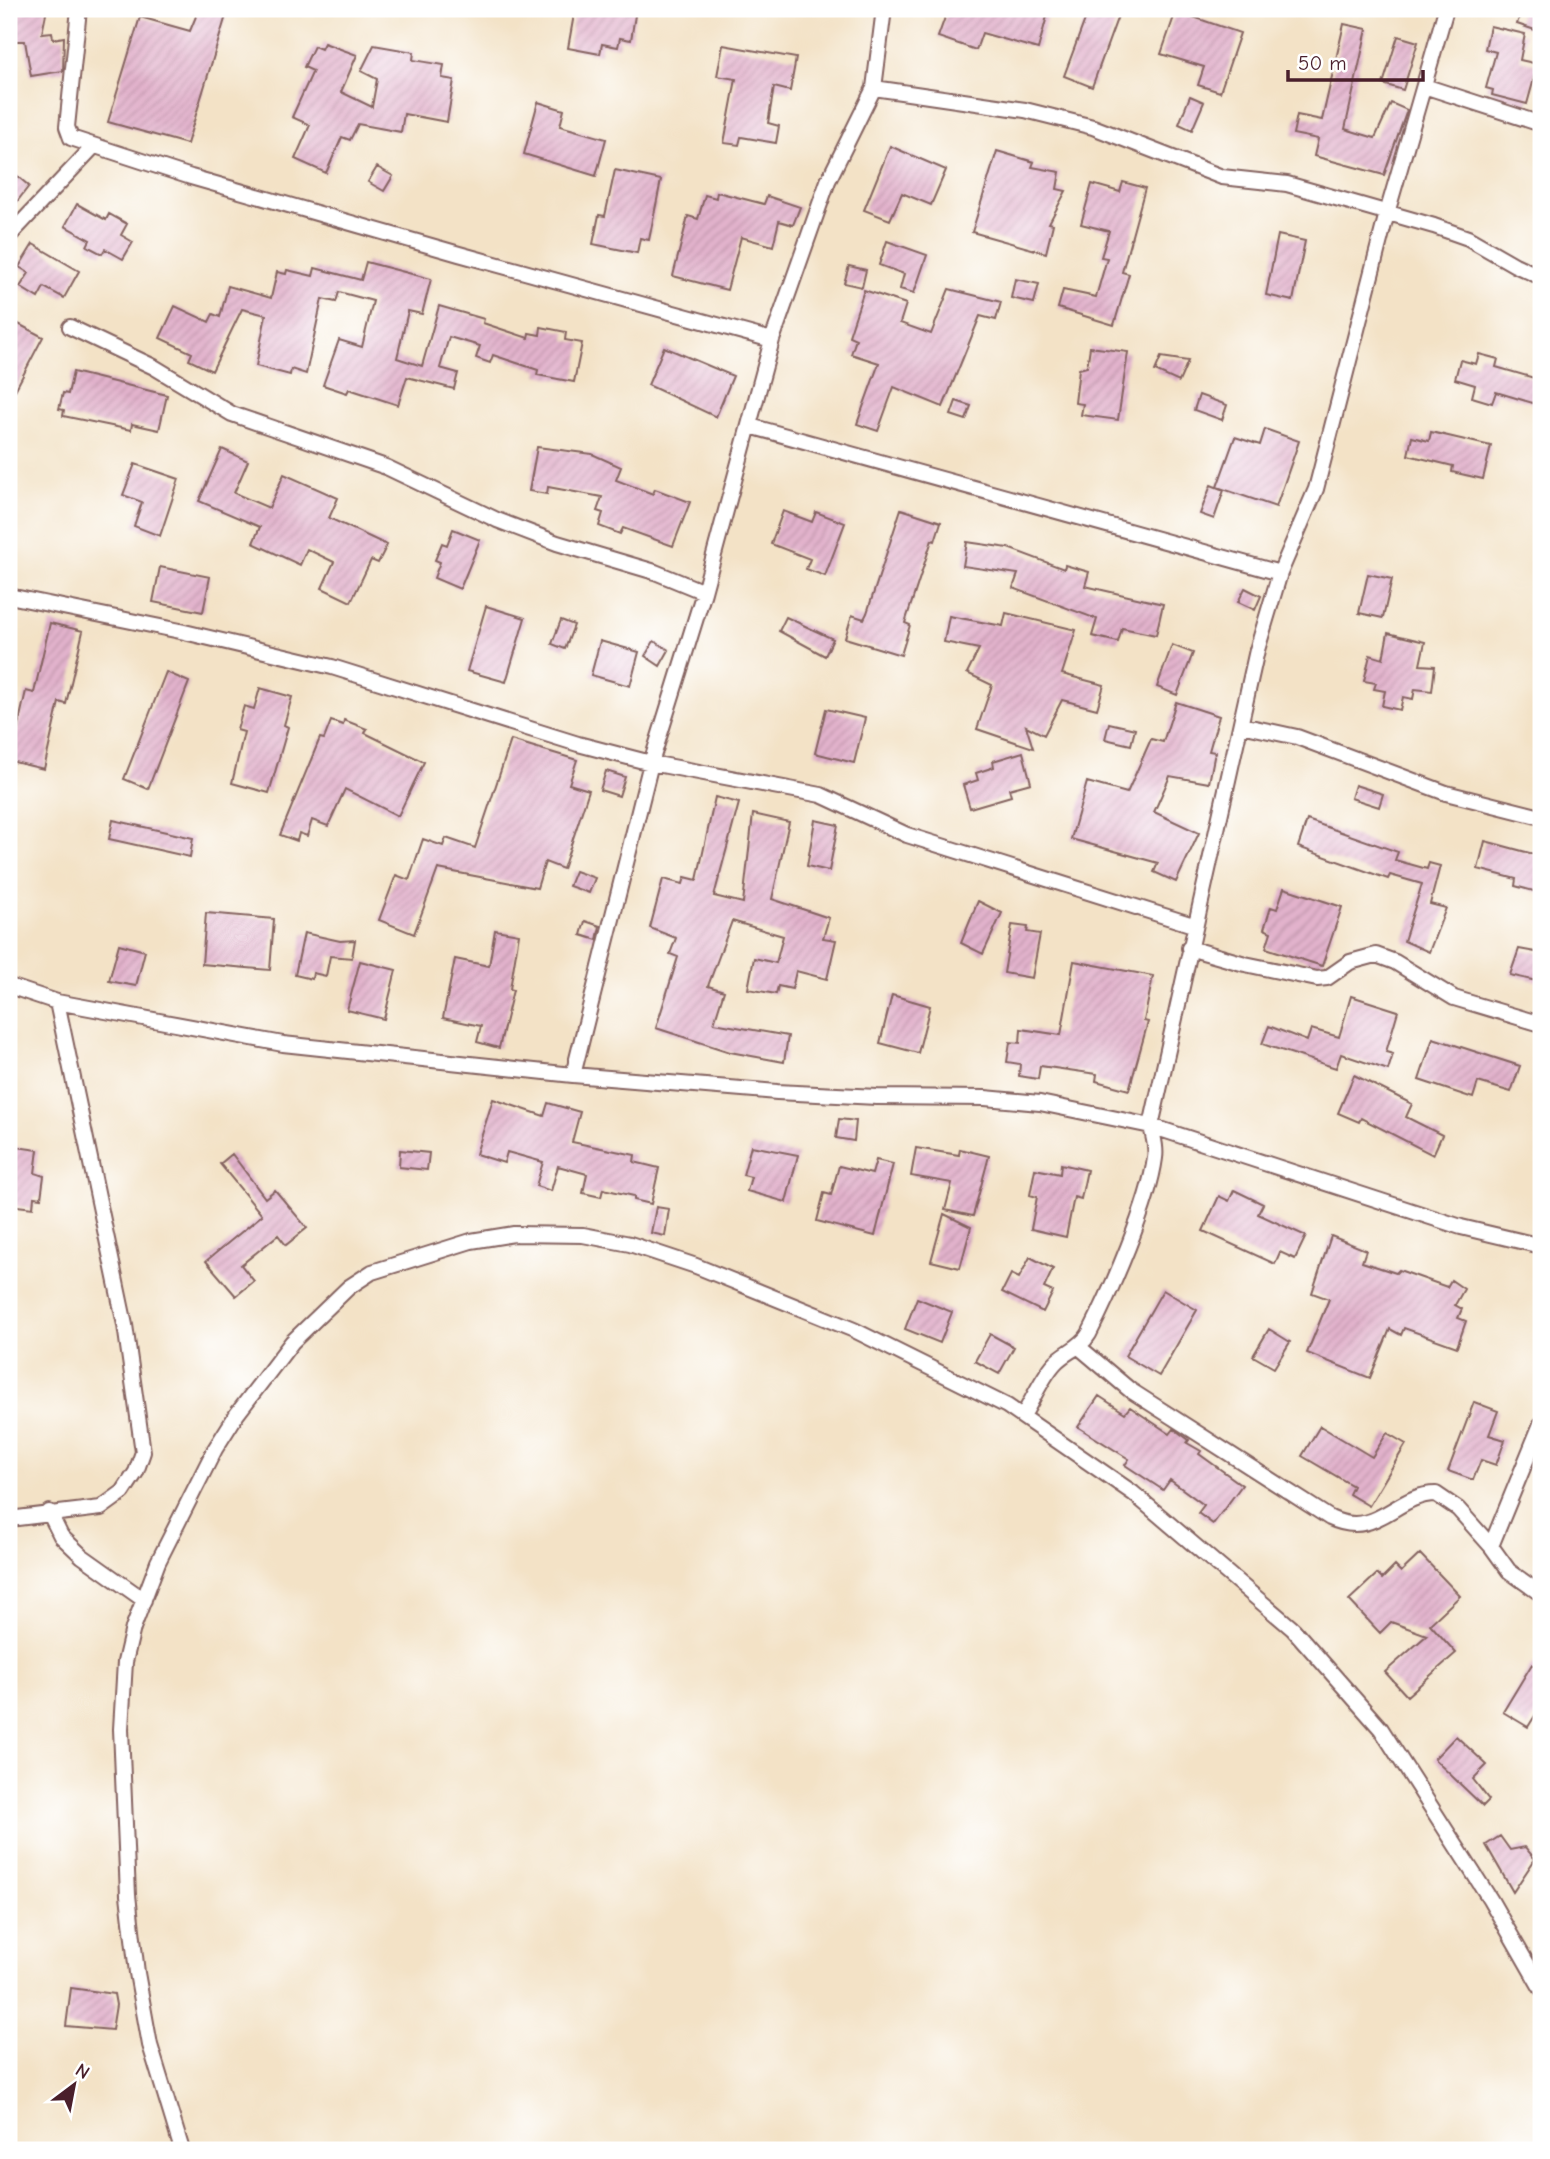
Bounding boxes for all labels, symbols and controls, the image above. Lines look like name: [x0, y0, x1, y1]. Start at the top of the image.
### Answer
scale bar: [1288, 38, 1422, 82]
text: 50 m: [1298, 51, 1347, 75]
north arrow: [38, 2050, 108, 2120]
text: N: [71, 2059, 94, 2084]

